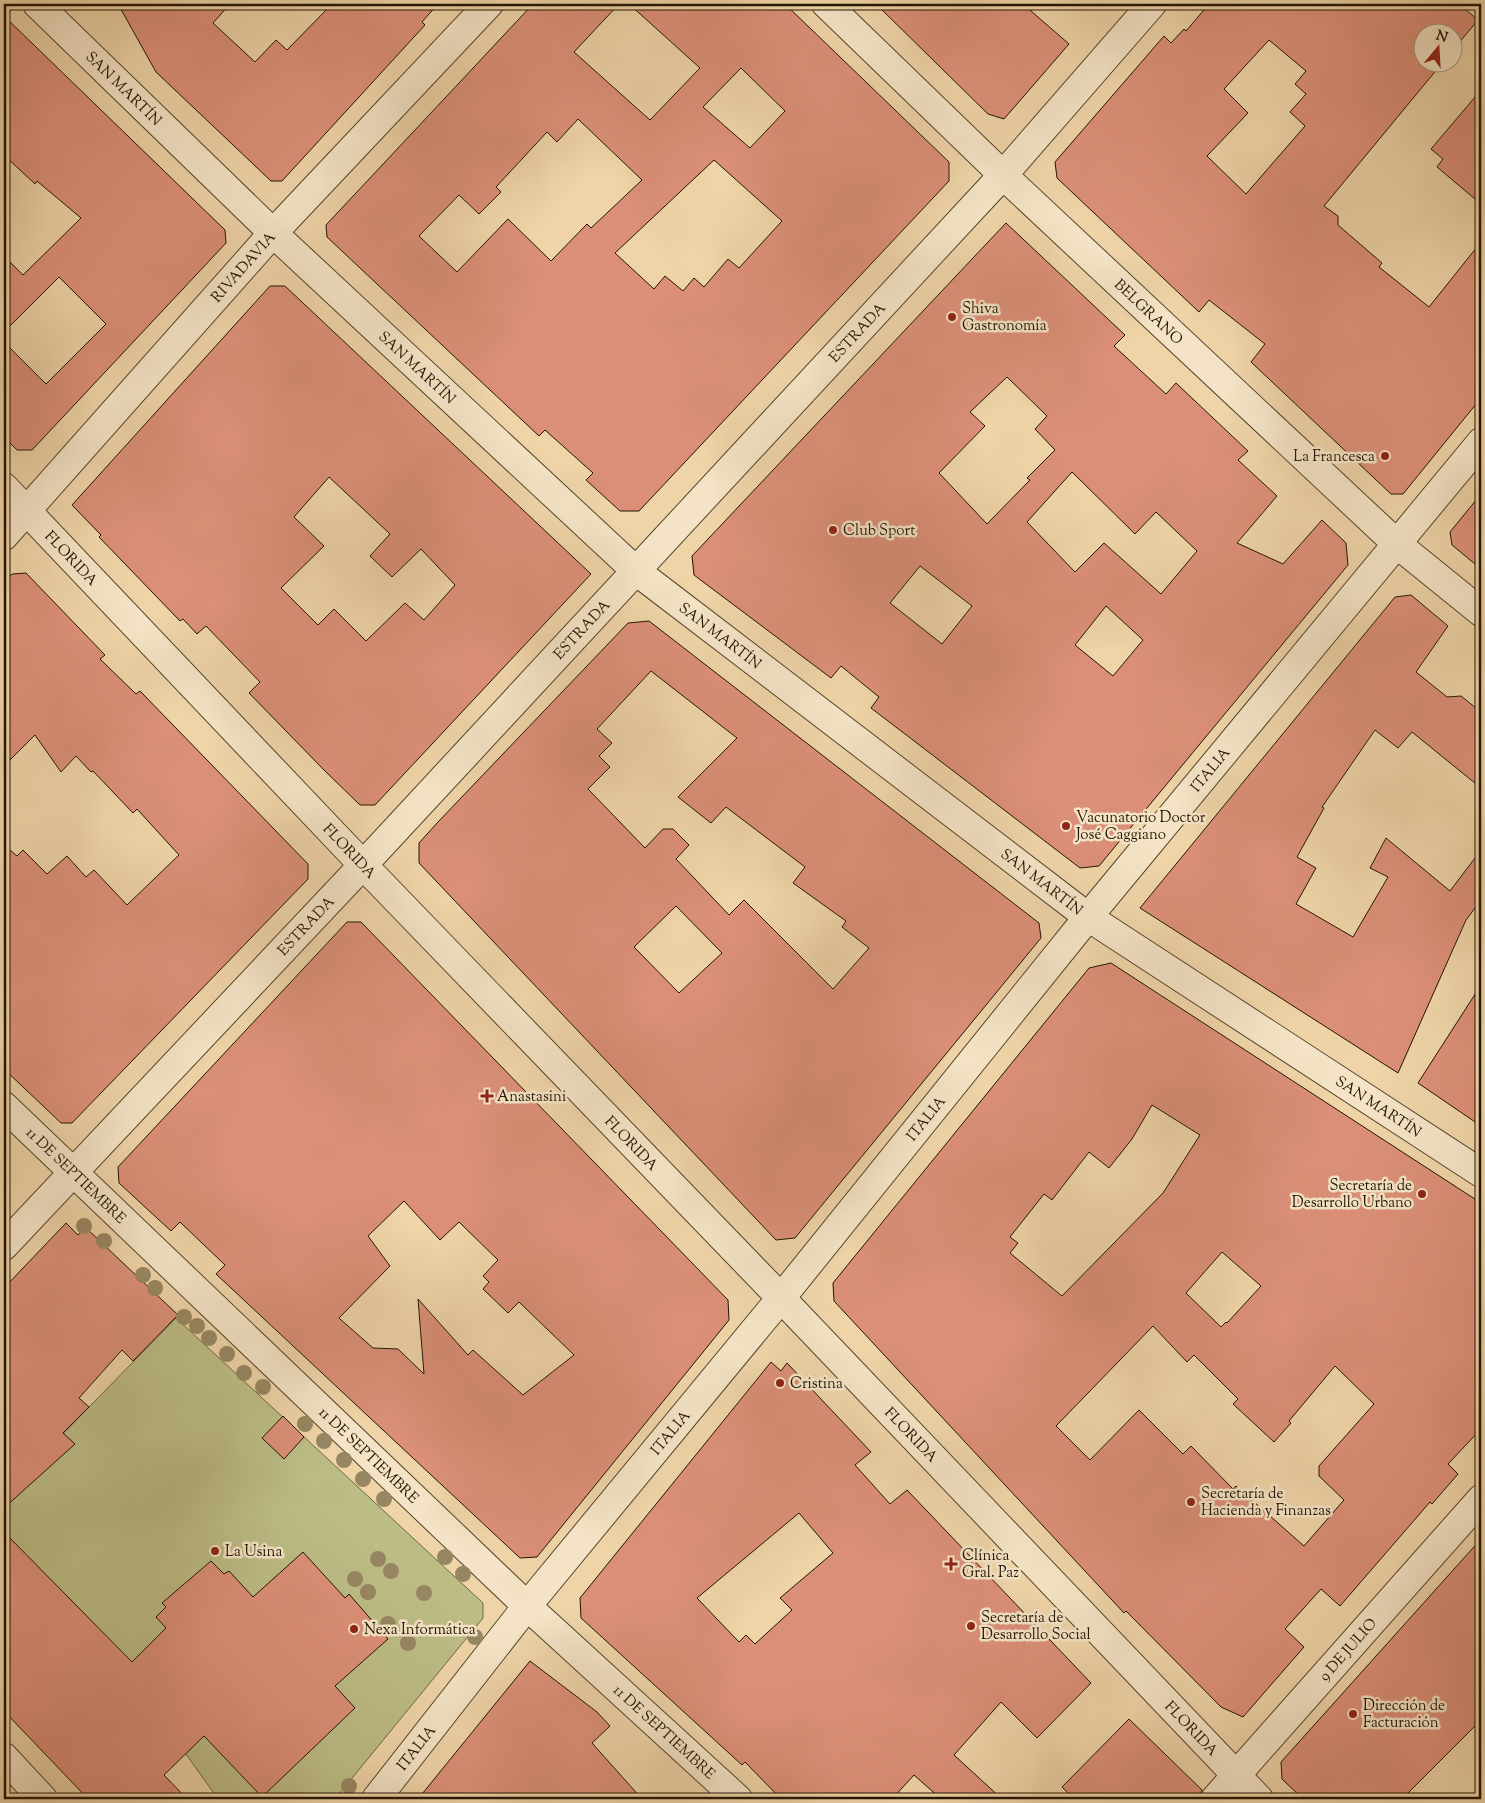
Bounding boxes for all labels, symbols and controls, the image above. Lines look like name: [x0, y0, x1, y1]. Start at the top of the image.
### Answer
north arrow: [1412, 22, 1462, 72]
text: N: [1433, 26, 1450, 49]
street label: SAN MARTÍN: [80, 47, 166, 131]
street label: RIVADAVIA: [207, 228, 281, 308]
street label: BELGRANO: [1109, 275, 1187, 350]
street label: ESTRADA: [825, 299, 891, 368]
place label: Shiva Gastronomía: [962, 299, 1047, 337]
marker: Shiva Gastronomía: [946, 311, 958, 323]
street label: SAN MARTÍN: [373, 327, 460, 410]
place label: La Francesca: [1293, 447, 1375, 468]
marker: La Francesca: [1379, 450, 1391, 462]
place label: Club Sport: [843, 521, 915, 542]
marker: Club Sport: [827, 524, 839, 536]
street label: FLORIDA: [39, 527, 102, 591]
street label: ESTRADA: [550, 596, 616, 665]
street label: SAN MARTÍN: [674, 598, 765, 675]
street label: ITALIA: [1186, 744, 1236, 797]
place label: Vacunatorio Doctor José Caggiano: [1075, 808, 1206, 846]
street label: FLORIDA: [317, 820, 380, 884]
marker: Vacunatorio Doctor José Caggiano: [1060, 820, 1072, 832]
street label: SAN MARTÍN: [995, 845, 1087, 921]
street label: ESTRADA: [274, 892, 340, 961]
street label: SAN MARTÍN: [1331, 1072, 1425, 1143]
place label: Anastasini: [497, 1087, 566, 1108]
marker: Anastasini: [481, 1090, 493, 1102]
street label: ITALIA: [902, 1092, 952, 1146]
street label: FLORIDA: [599, 1112, 662, 1176]
street label: 11 DE SEPTIEMBRE: [20, 1123, 130, 1229]
place label: Secretaría de Desarrollo Urbano: [1292, 1176, 1412, 1214]
marker: Secretaría de Desarrollo Urbano: [1416, 1188, 1428, 1200]
place label: Cristina: [790, 1374, 843, 1395]
marker: Cristina: [774, 1377, 786, 1389]
street label: 11 DE SEPTIEMBRE: [313, 1403, 423, 1509]
street label: FLORIDA: [879, 1403, 942, 1468]
street label: ITALIA: [646, 1406, 696, 1460]
place label: Secretaría de Hacienda y Finanzas: [1201, 1484, 1331, 1522]
marker: Secretaría de Hacienda y Finanzas: [1185, 1496, 1197, 1508]
place label: La Usina: [225, 1542, 282, 1563]
marker: La Usina: [209, 1545, 221, 1557]
place label: Clínica Gral. Paz: [962, 1546, 1019, 1584]
marker: Clínica Gral. Paz: [944, 1557, 958, 1571]
place label: Secretaría de Desarrollo Social: [981, 1608, 1091, 1646]
street label: 9 DE JULIO: [1315, 1614, 1383, 1687]
place label: Nexa Informática: [364, 1620, 476, 1641]
marker: Secretaría de Desarrollo Social: [965, 1620, 977, 1632]
marker: Nexa Informática: [348, 1623, 360, 1635]
street label: 11 DE SEPTIEMBRE: [608, 1681, 719, 1785]
place label: Dirección de Facturación: [1363, 1696, 1445, 1734]
street label: FLORIDA: [1159, 1697, 1222, 1762]
marker: Dirección de Facturación: [1347, 1708, 1359, 1720]
street label: ITALIA: [393, 1722, 442, 1776]

